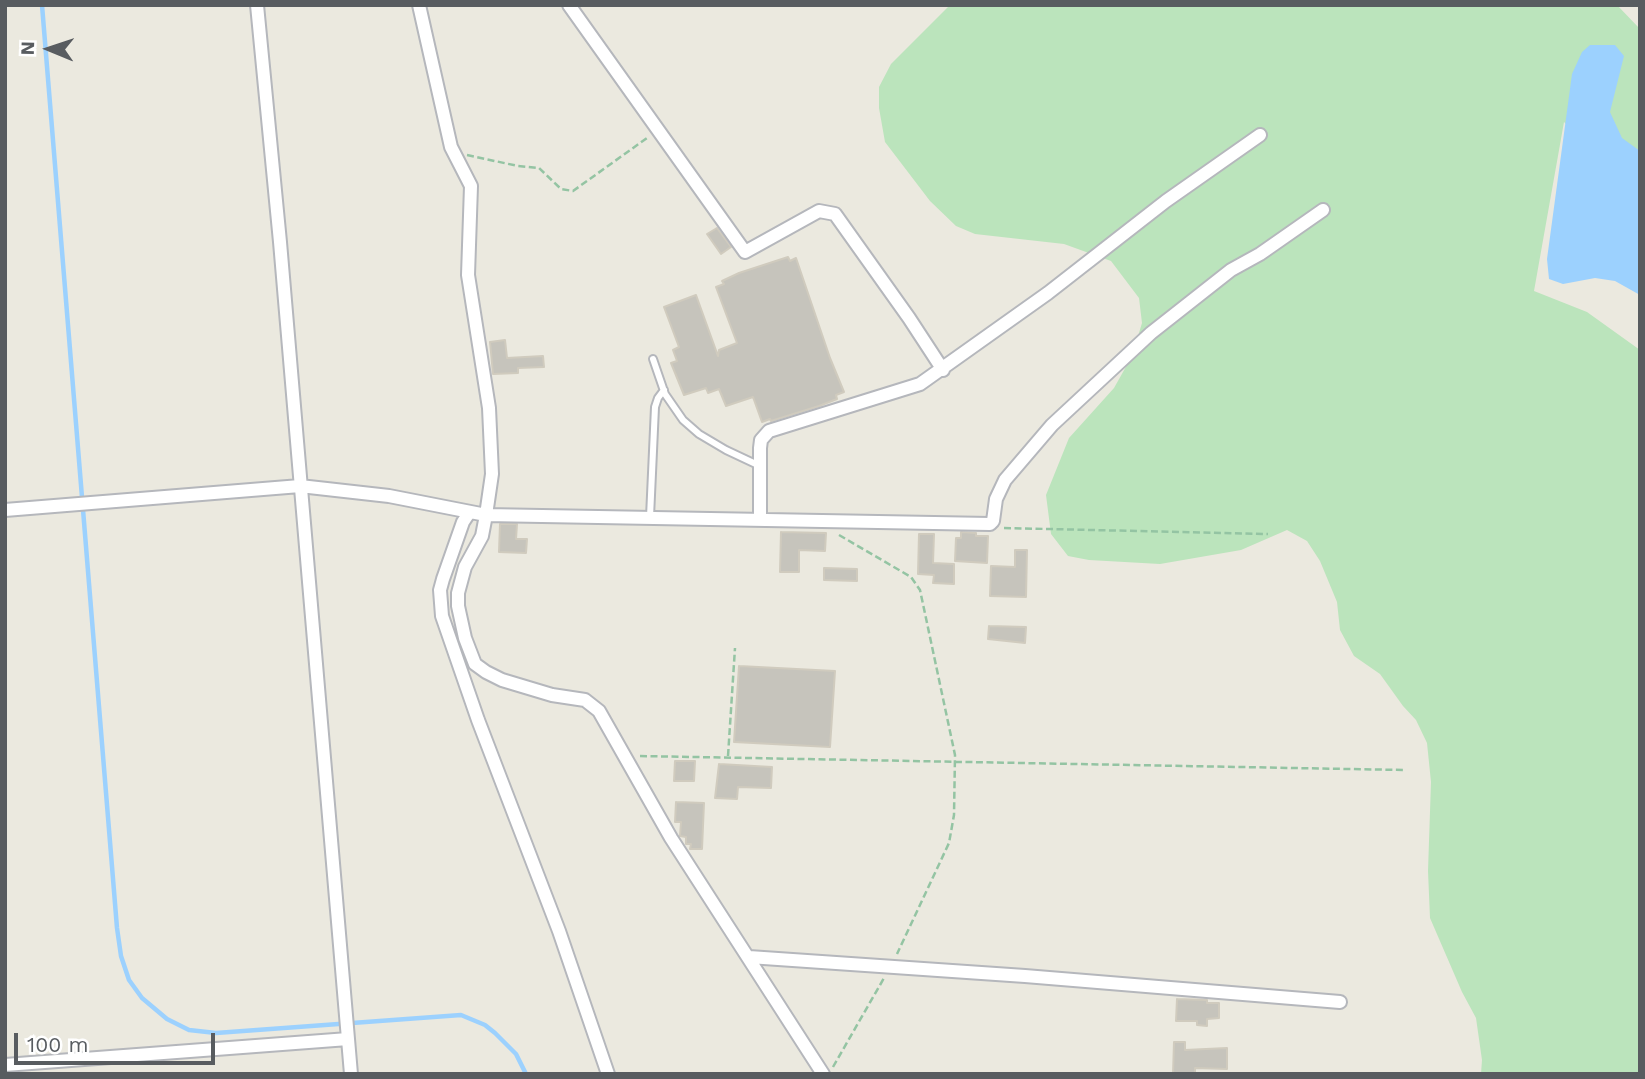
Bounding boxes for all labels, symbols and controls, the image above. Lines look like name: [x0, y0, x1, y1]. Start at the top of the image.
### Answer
north arrow: [14, 14, 84, 84]
text: N: [16, 41, 39, 56]
scale bar: [18, 1020, 219, 1064]
text: 100 m: [27, 1032, 89, 1057]

